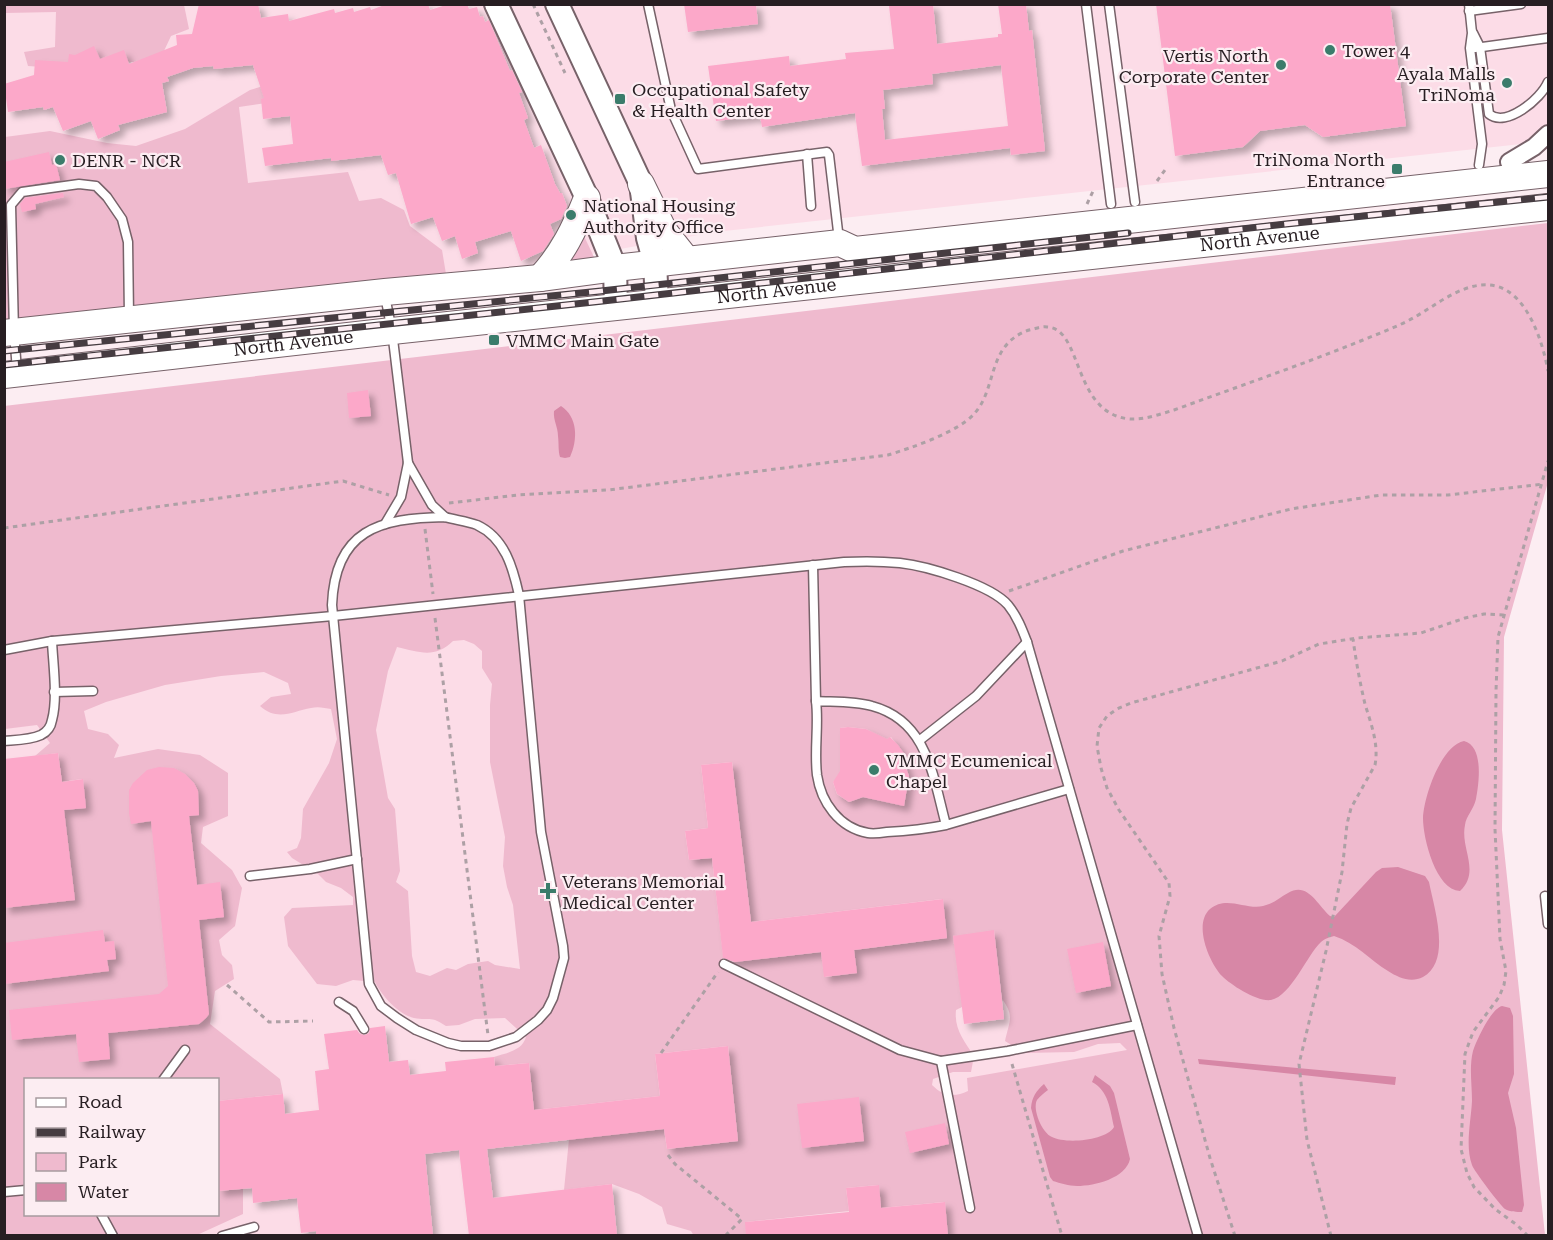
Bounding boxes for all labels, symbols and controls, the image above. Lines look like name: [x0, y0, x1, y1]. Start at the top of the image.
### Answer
place label: Tower 4: [1342, 40, 1410, 61]
marker: Tower 4: [1323, 43, 1337, 57]
place label: Vertis North Corporate Center: [1119, 45, 1269, 87]
marker: Vertis North Corporate Center: [1274, 58, 1288, 72]
place label: Ayala Malls TriNoma: [1397, 63, 1495, 105]
marker: Ayala Malls TriNoma: [1500, 76, 1514, 90]
place label: Occupational Safety & Health Center: [632, 79, 810, 121]
marker: Occupational Safety & Health Center: [613, 92, 627, 106]
place label: TriNoma North Entrance: [1253, 149, 1385, 191]
place label: DENR - NCR: [72, 150, 182, 171]
marker: DENR - NCR: [53, 153, 67, 167]
marker: TriNoma North Entrance: [1390, 162, 1404, 176]
place label: National Housing Authority Office: [583, 195, 736, 237]
marker: National Housing Authority Office: [564, 208, 578, 222]
street label: North Avenue: [1199, 221, 1321, 255]
street label: North Avenue: [715, 273, 837, 307]
street label: North Avenue: [232, 325, 354, 359]
place label: VMMC Main Gate: [506, 330, 659, 351]
marker: VMMC Main Gate: [487, 333, 501, 347]
place label: VMMC Ecumenical Chapel: [886, 750, 1053, 792]
marker: VMMC Ecumenical Chapel: [867, 763, 881, 777]
place label: Veterans Memorial Medical Center: [562, 871, 725, 913]
marker: Veterans Memorial Medical Center: [539, 882, 557, 900]
legend: [24, 1078, 219, 1216]
text: Road: [78, 1091, 123, 1112]
text: Railway: [78, 1121, 146, 1142]
text: Park: [78, 1151, 118, 1172]
text: Water: [78, 1181, 129, 1202]

